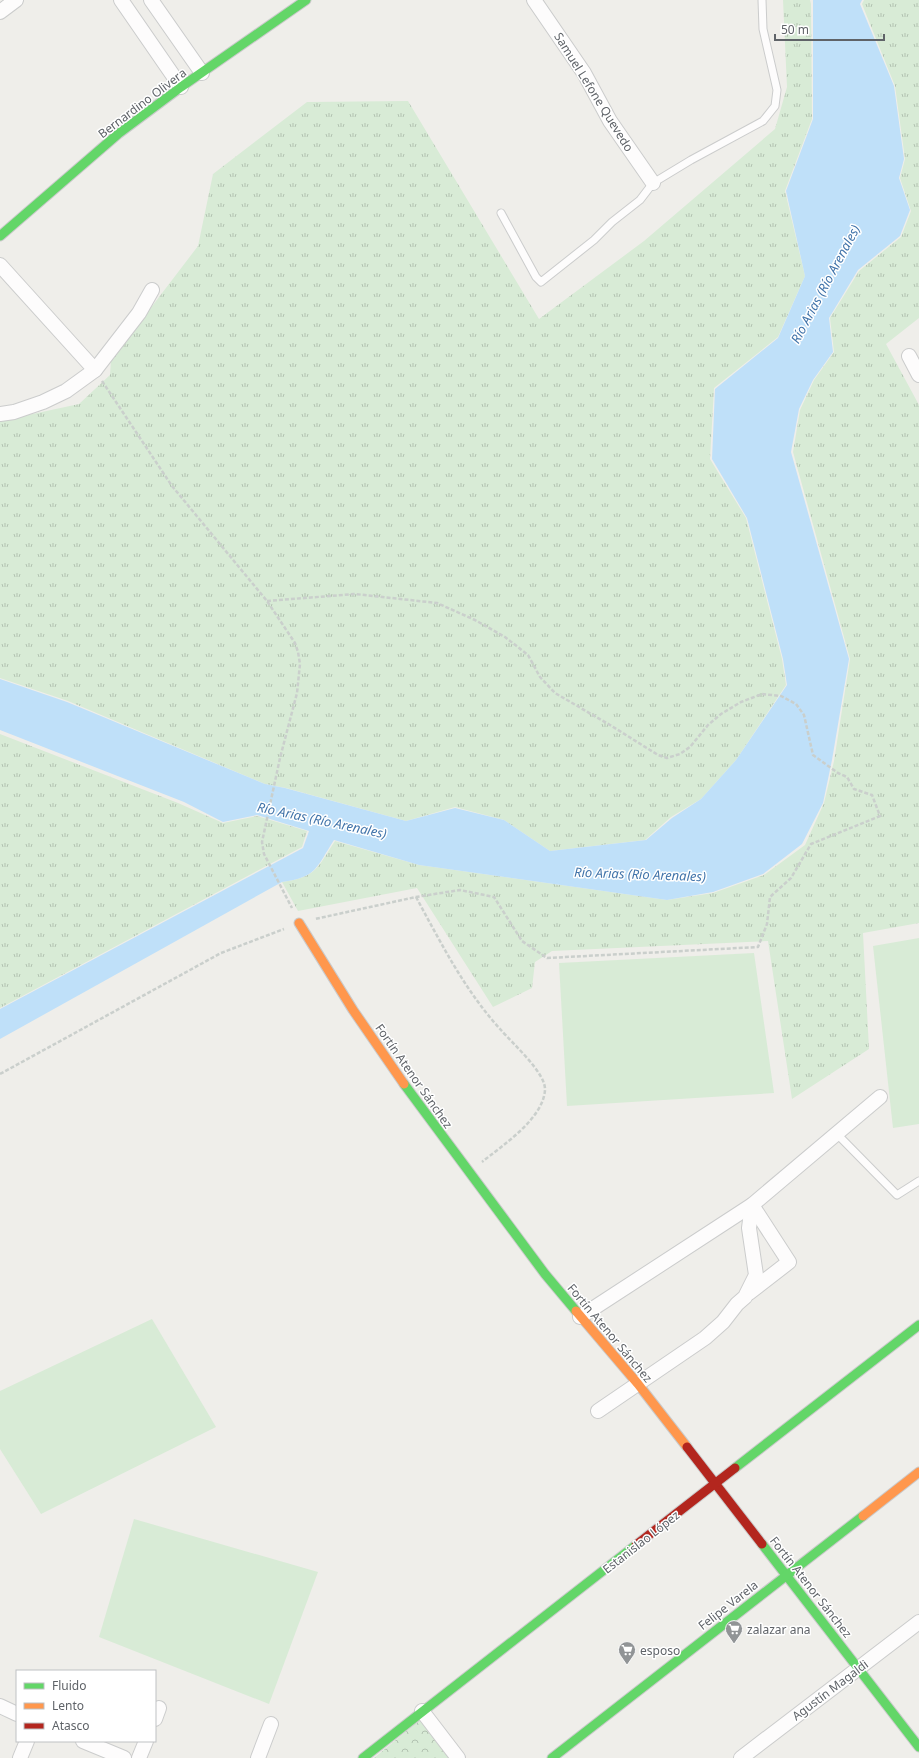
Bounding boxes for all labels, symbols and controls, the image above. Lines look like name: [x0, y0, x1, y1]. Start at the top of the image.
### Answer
scale bar: [775, 16, 884, 42]
text: 50 m: [781, 21, 809, 38]
street label: Samuel Lefone Quevedo: [550, 29, 638, 155]
street label: Bernardino Olivera: [94, 64, 190, 142]
water label: Río Arias (Río Arenales): [786, 221, 864, 346]
water label: Río Arias (Río Arenales): [256, 797, 389, 843]
water label: Río Arias (Río Arenales): [574, 863, 706, 885]
street label: Fortín Atenor Sánchez: [371, 1020, 457, 1132]
street label: Fortín Atenor Sánchez: [564, 1280, 657, 1386]
street label: Estanislao López: [599, 1506, 683, 1577]
street label: Fortín Atenor Sánchez: [766, 1533, 856, 1641]
street label: Felipe Varela: [695, 1576, 761, 1634]
supermarket icon: zalazar ana: [724, 1619, 744, 1644]
place label: zalazar ana: [747, 1621, 811, 1638]
supermarket icon: esposo: [617, 1640, 637, 1665]
place label: esposo: [640, 1642, 680, 1659]
street label: Agustín Magaldi: [788, 1656, 872, 1724]
legend: [16, 1670, 156, 1742]
text: Fluido: [52, 1677, 86, 1694]
text: Lento: [52, 1697, 84, 1714]
text: Atasco: [52, 1717, 90, 1734]

